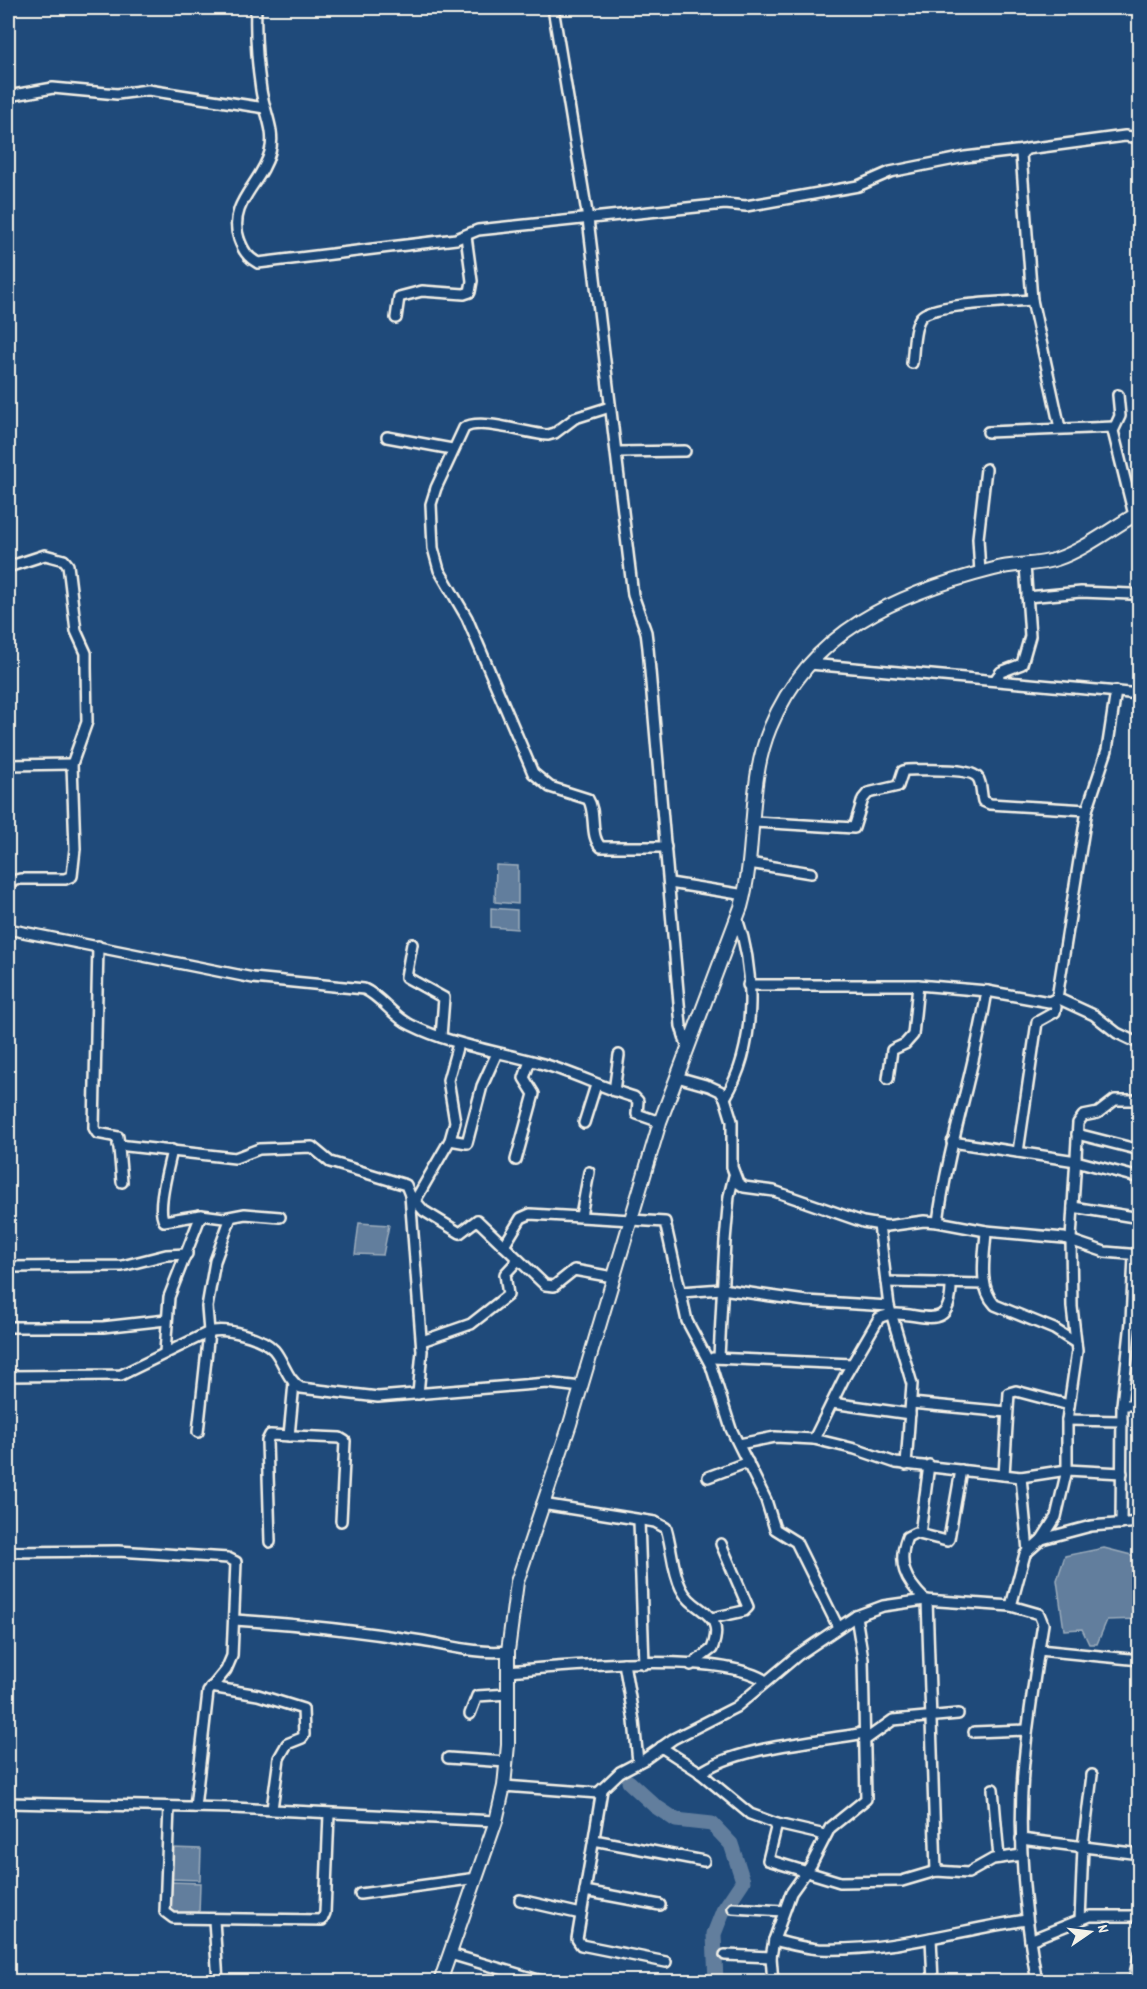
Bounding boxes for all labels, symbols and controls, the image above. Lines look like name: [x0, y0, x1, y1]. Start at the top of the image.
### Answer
north arrow: [1060, 1902, 1120, 1962]
text: N: [1090, 1922, 1114, 1936]

